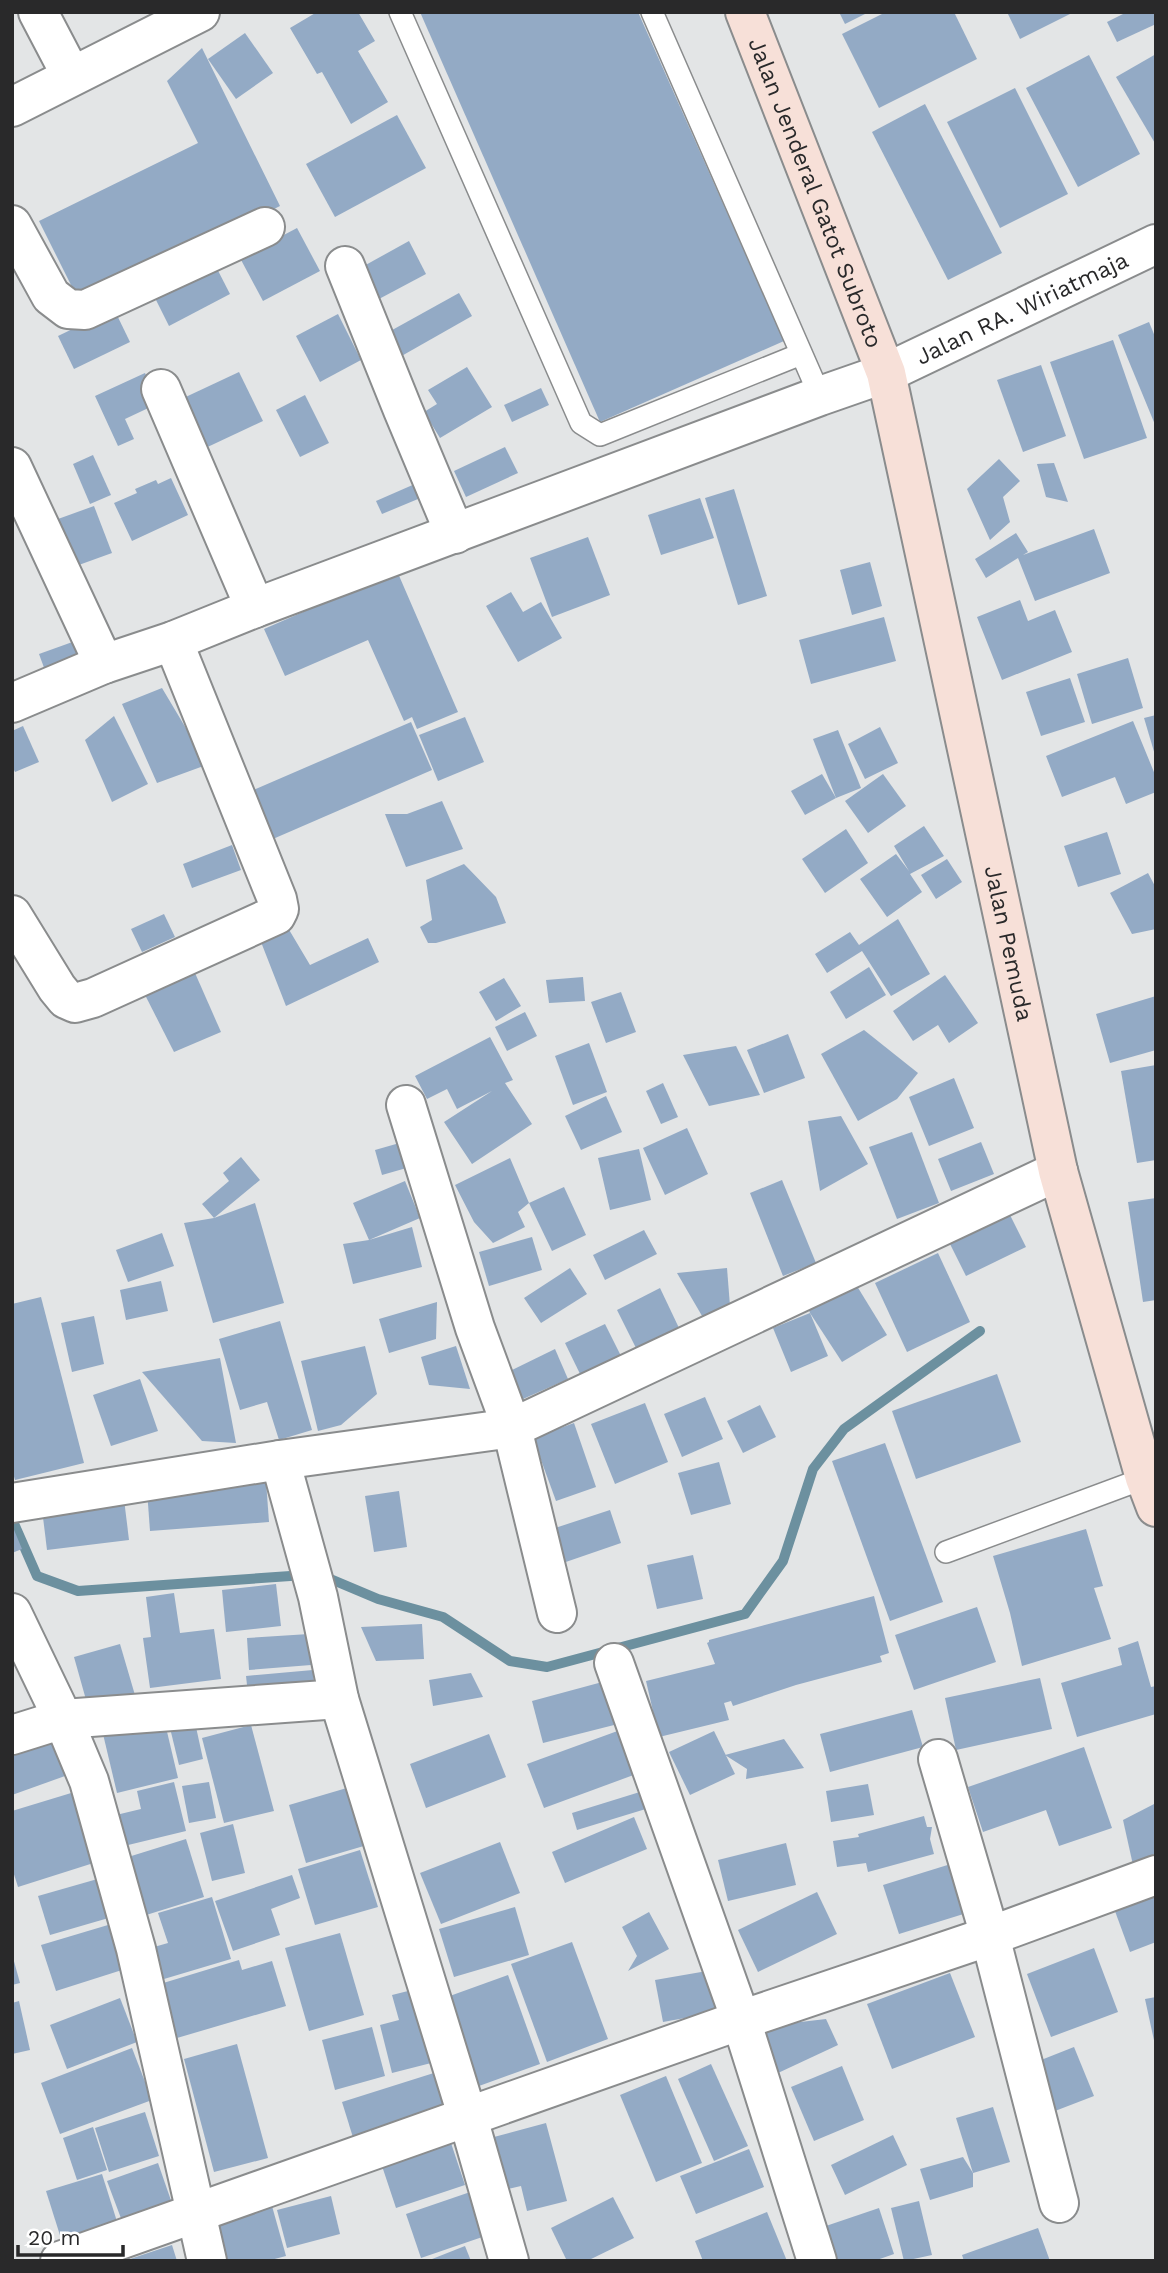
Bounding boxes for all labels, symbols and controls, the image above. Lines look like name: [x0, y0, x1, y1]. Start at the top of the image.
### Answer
street label: Jalan Jenderal Gatot Subroto: [743, 34, 888, 352]
street label: Jalan RA. Wiriatmaja: [911, 246, 1132, 370]
street label: Jalan Pemuda: [979, 863, 1039, 1024]
scale bar: [18, 2214, 122, 2258]
text: 20 m: [28, 2225, 80, 2250]

